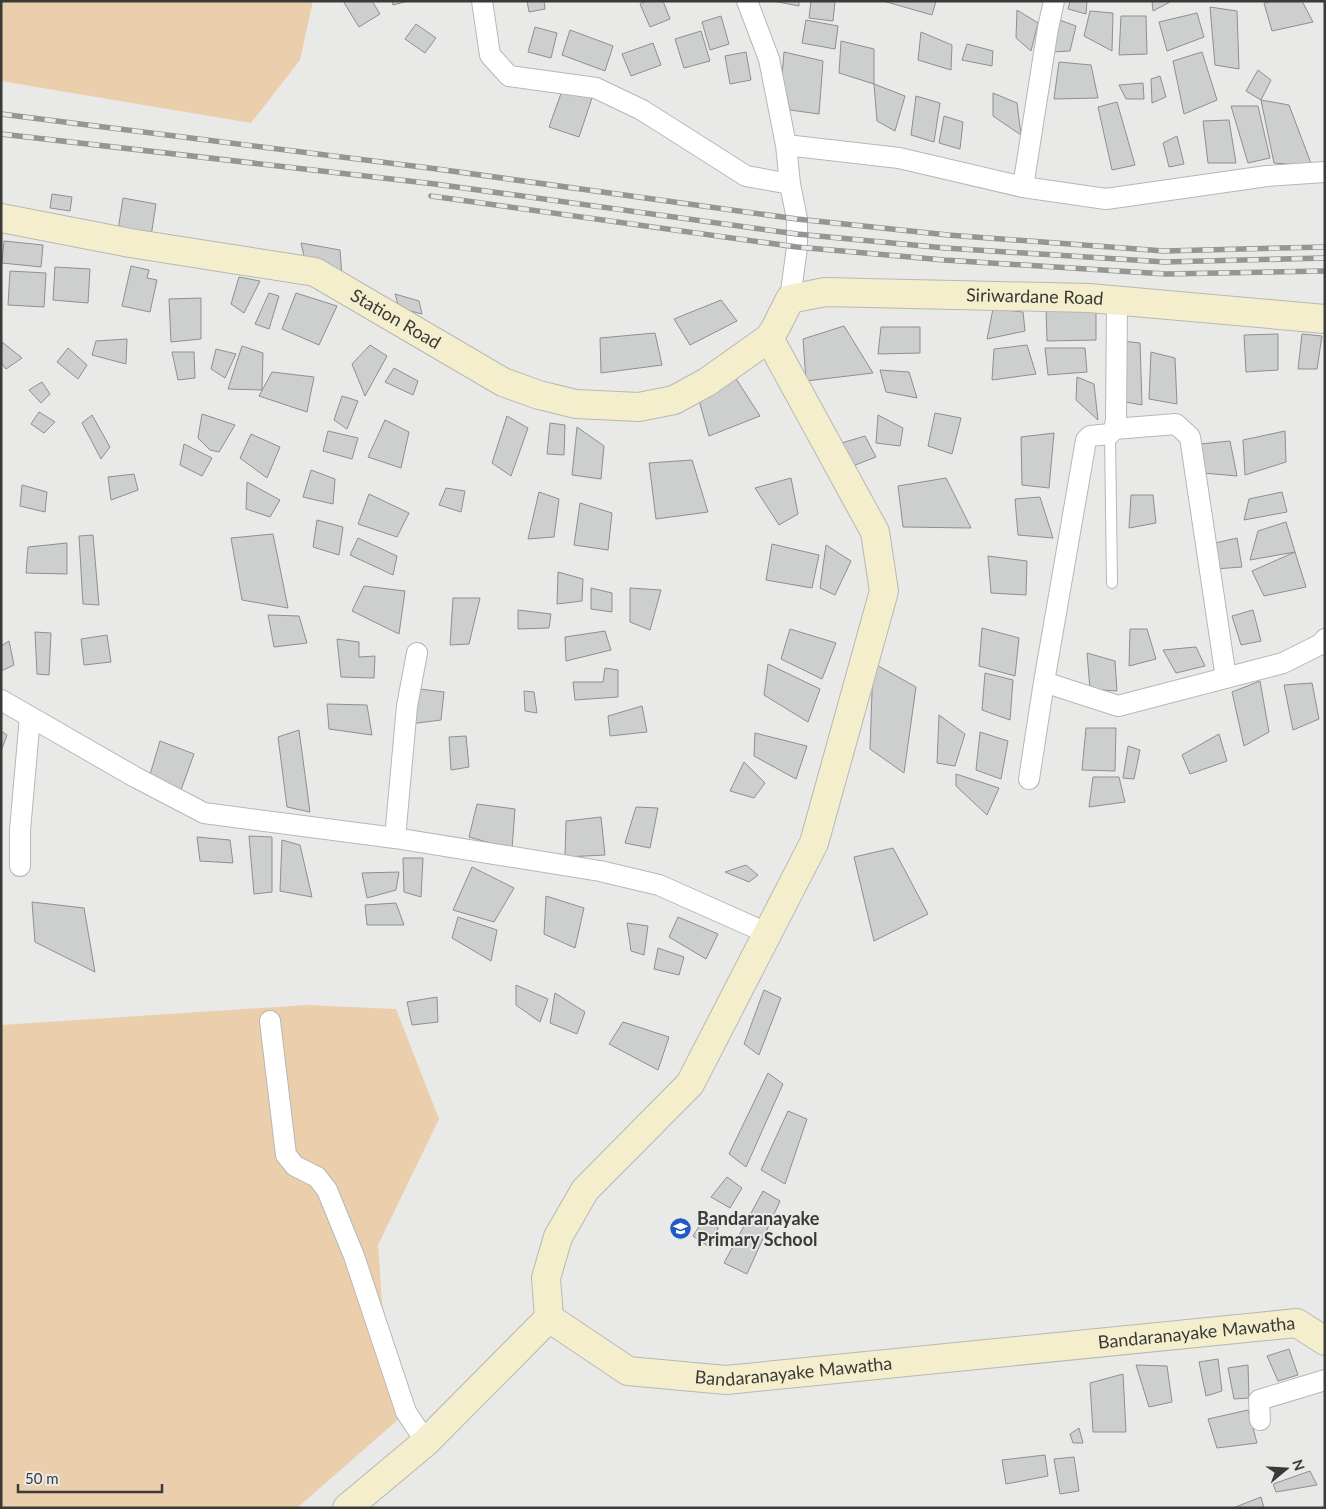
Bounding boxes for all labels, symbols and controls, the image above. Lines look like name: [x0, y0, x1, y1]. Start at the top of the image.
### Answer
street label: Station Road: [347, 283, 445, 353]
street label: Siriwardane Road: [966, 283, 1104, 309]
place label: Bandaranayake Primary School: [697, 1207, 820, 1250]
school or university icon: Bandaranayake Primary School: [669, 1217, 693, 1241]
street label: Bandaranayake Mawatha: [1097, 1311, 1296, 1353]
street label: Bandaranayake Mawatha: [694, 1351, 893, 1390]
north arrow: [1261, 1444, 1311, 1494]
text: N: [1289, 1457, 1309, 1473]
scale bar: [18, 1462, 161, 1494]
text: 50 m: [25, 1469, 59, 1487]

